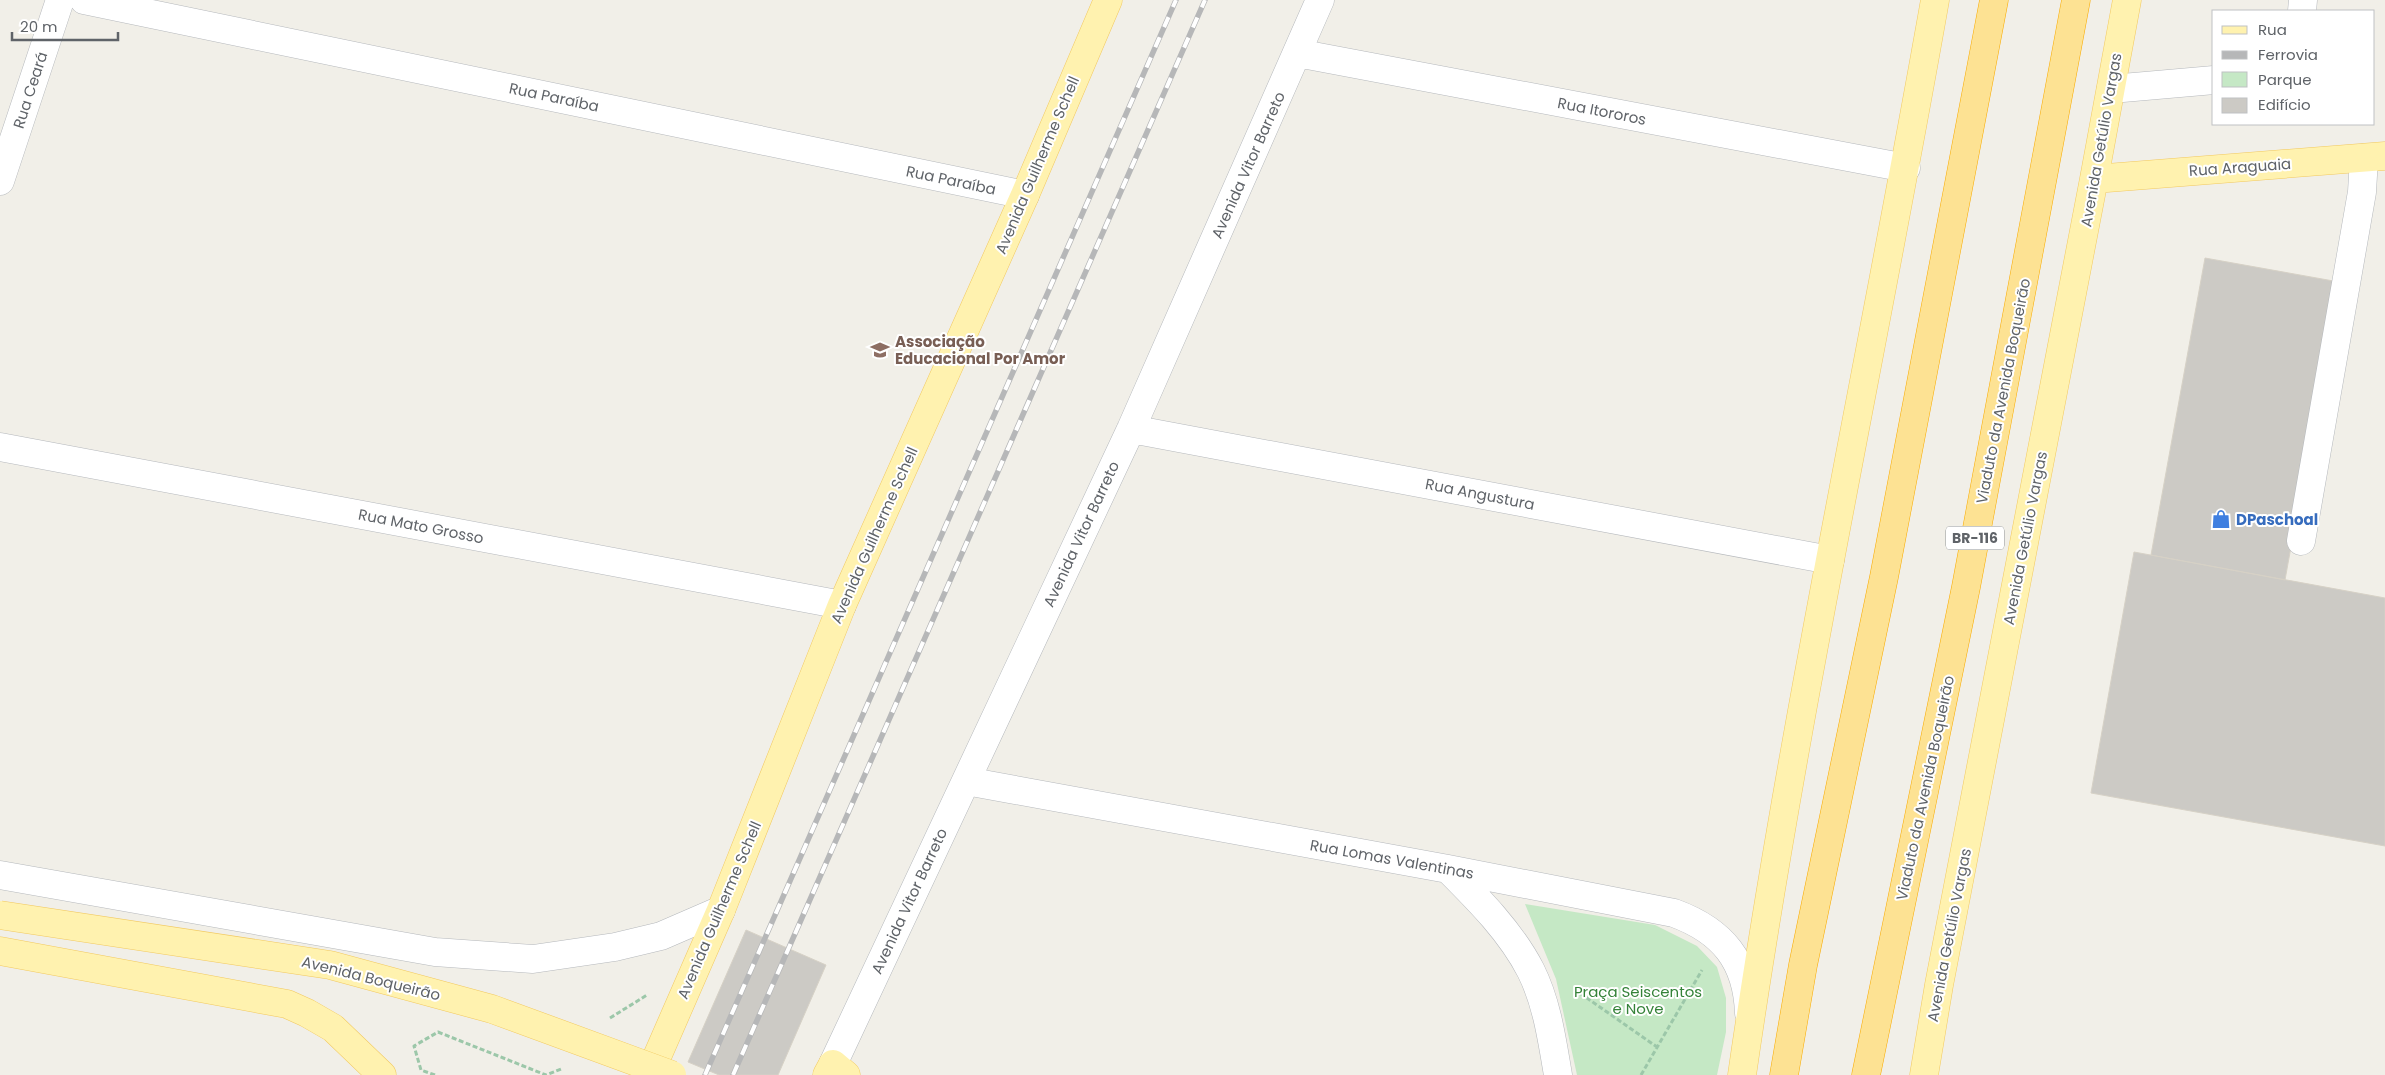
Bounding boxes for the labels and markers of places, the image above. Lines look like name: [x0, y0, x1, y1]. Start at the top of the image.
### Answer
place label: Associação Educacional Por Amor: [895, 331, 1066, 369]
school or university icon: Associação Educacional Por Amor: [869, 339, 891, 361]
shop icon: DPaschoal: [2210, 508, 2232, 530]
place label: DPaschoal: [2236, 509, 2318, 530]

